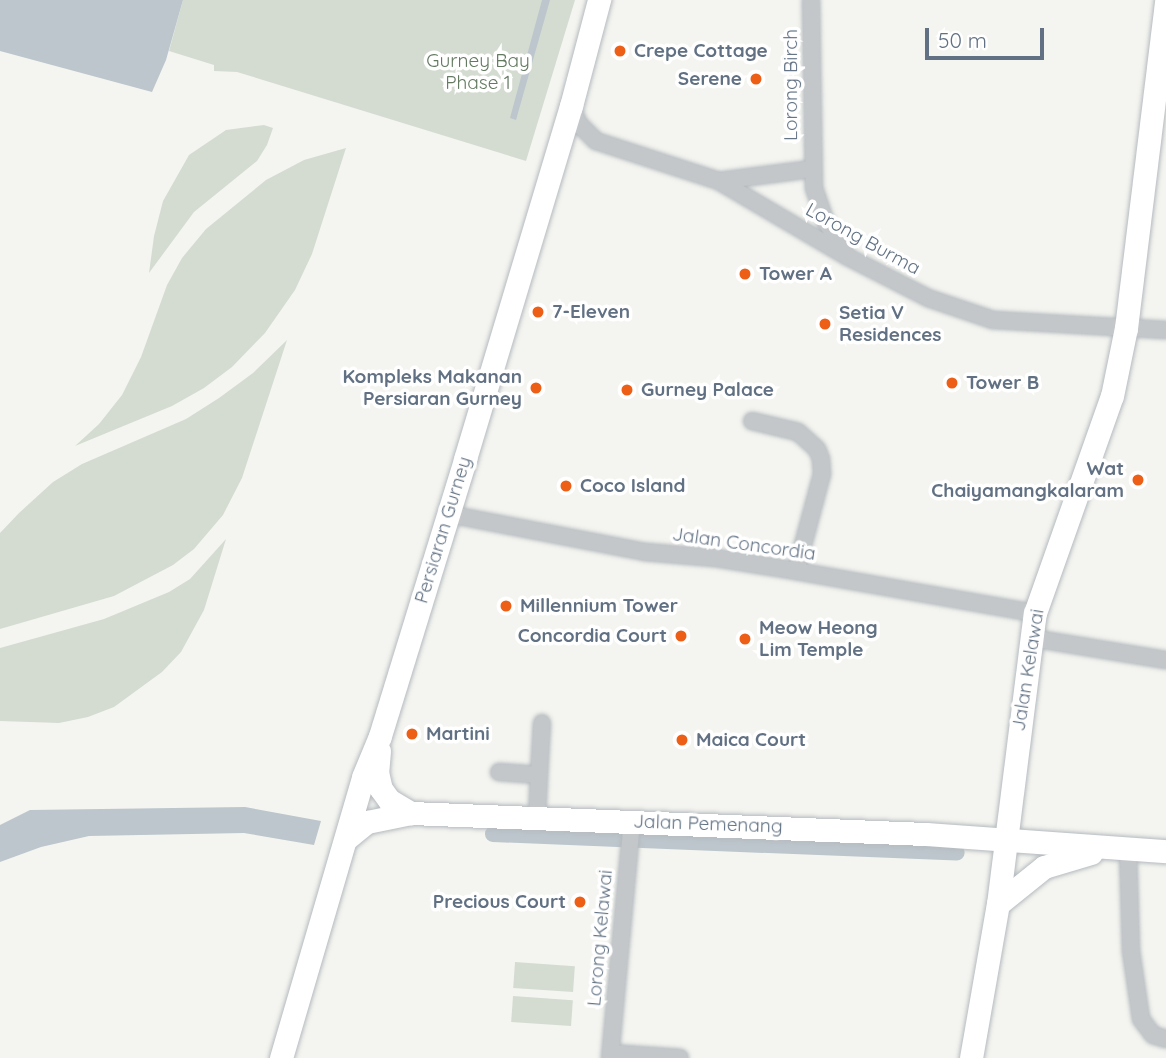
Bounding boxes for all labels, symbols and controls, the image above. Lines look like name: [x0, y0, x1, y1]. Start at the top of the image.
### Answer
scale bar: [928, 14, 1047, 58]
text: 50 m: [938, 27, 987, 53]
street label: Lorong Birch: [780, 29, 802, 141]
place label: Crepe Cottage: [634, 40, 768, 62]
marker: Crepe Cottage: [612, 43, 628, 59]
park label: Gurney Bay Phase 1: [426, 50, 530, 94]
place label: Serene: [678, 68, 742, 90]
marker: Serene: [748, 71, 764, 87]
street label: Lorong Burma: [802, 198, 924, 280]
place label: Tower A: [759, 263, 832, 285]
marker: Tower A: [737, 266, 753, 282]
place label: 7-Eleven: [552, 301, 630, 323]
place label: Setia V Residences: [839, 302, 942, 346]
marker: 7-Eleven: [530, 304, 546, 320]
marker: Setia V Residences: [817, 316, 833, 332]
place label: Kompleks Makanan Persiaran Gurney: [343, 366, 522, 410]
place label: Tower B: [966, 372, 1039, 394]
marker: Tower B: [944, 375, 960, 391]
place label: Gurney Palace: [641, 379, 774, 401]
marker: Kompleks Makanan Persiaran Gurney: [528, 380, 544, 396]
marker: Gurney Palace: [619, 382, 635, 398]
street label: Persiaran Gurney: [410, 454, 476, 606]
place label: Wat Chaiyamangkalaram: [931, 458, 1124, 502]
marker: Wat Chaiyamangkalaram: [1130, 472, 1146, 488]
place label: Coco Island: [580, 475, 686, 497]
marker: Coco Island: [558, 478, 574, 494]
street label: Jalan Concordia: [671, 523, 817, 565]
place label: Millennium Tower: [520, 595, 678, 617]
marker: Millennium Tower: [498, 598, 514, 614]
street label: Jalan Kelawai: [1007, 607, 1049, 733]
place label: Meow Heong Lim Temple: [759, 617, 878, 661]
place label: Concordia Court: [518, 625, 667, 647]
marker: Concordia Court: [673, 628, 689, 644]
marker: Meow Heong Lim Temple: [737, 631, 753, 647]
place label: Martini: [426, 723, 490, 745]
marker: Martini: [404, 726, 420, 742]
place label: Maica Court: [696, 729, 806, 751]
marker: Maica Court: [674, 732, 690, 748]
street label: Jalan Pemenang: [633, 810, 783, 838]
street label: Lorong Kelawai: [583, 869, 617, 1007]
place label: Precious Court: [433, 891, 566, 913]
marker: Precious Court: [572, 894, 588, 910]

